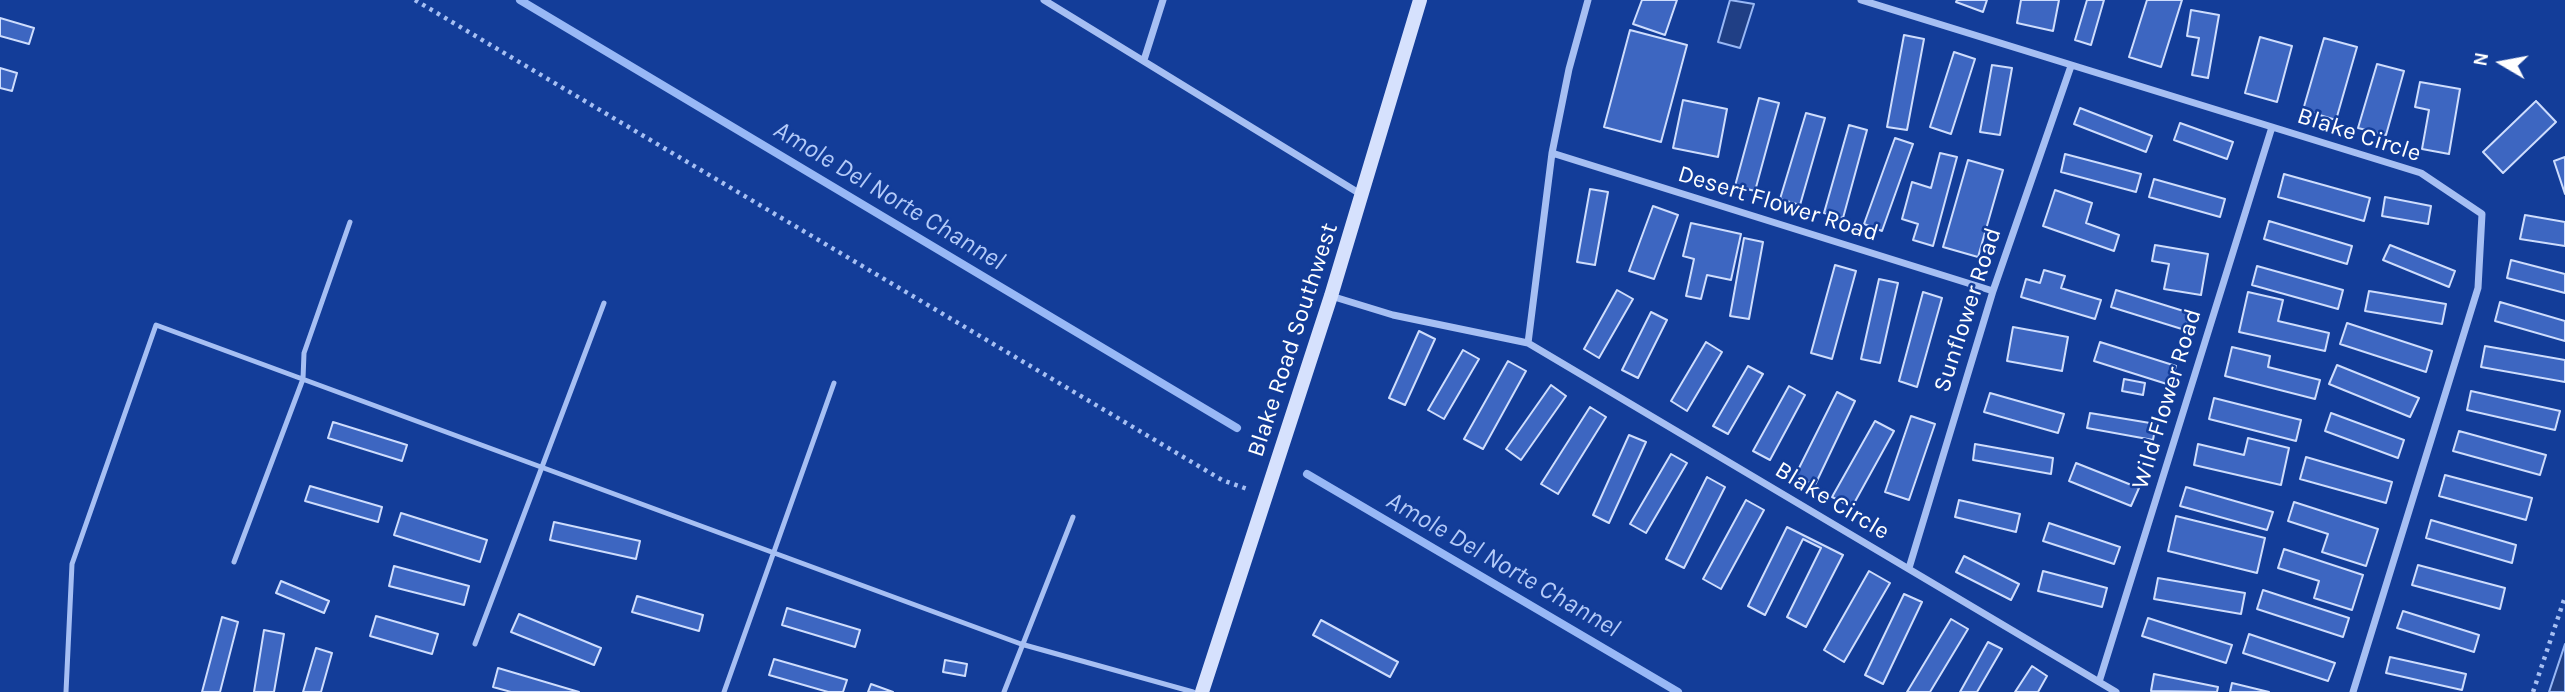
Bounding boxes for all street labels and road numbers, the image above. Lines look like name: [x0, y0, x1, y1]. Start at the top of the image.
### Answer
street label: Blake Circle: [2294, 101, 2424, 169]
street label: Desert Flower Road: [1674, 160, 1882, 248]
street label: Blake Road Southwest: [1242, 219, 1344, 461]
street label: Sunflower Road: [1928, 224, 2008, 396]
street label: Wild Flower Road: [2126, 305, 2208, 493]
street label: Blake Circle: [1770, 456, 1894, 546]

